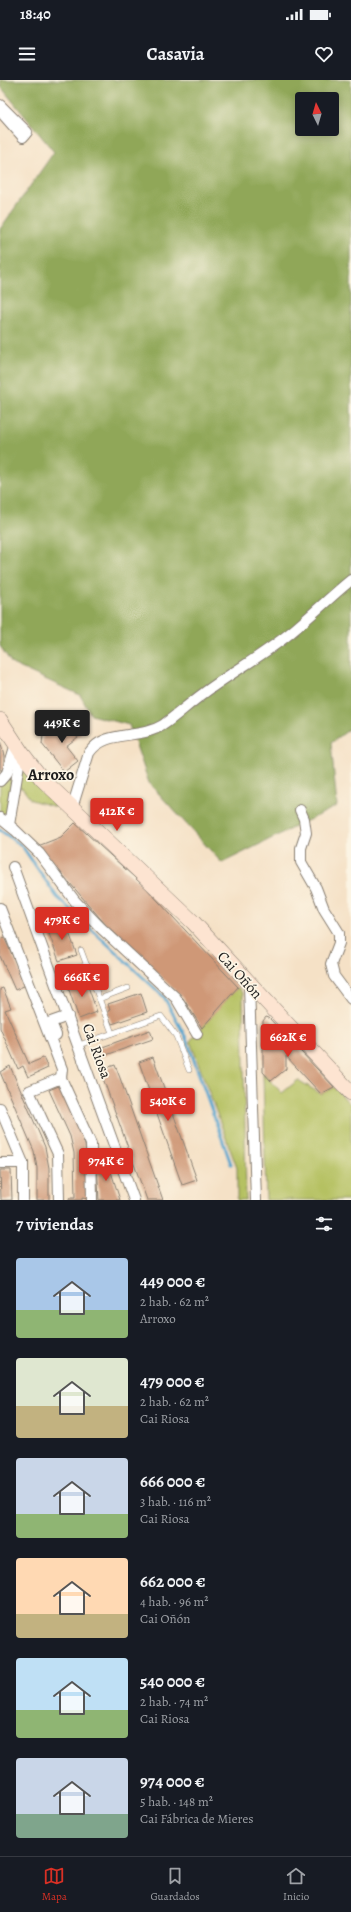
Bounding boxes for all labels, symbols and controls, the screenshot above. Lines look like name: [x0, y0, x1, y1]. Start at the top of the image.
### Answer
text: 18:40: [20, 4, 51, 24]
text: Casavia: [147, 42, 204, 66]
icon: menu: [16, 43, 38, 65]
icon: heart: [313, 43, 335, 65]
north arrow: [295, 92, 339, 136]
map controls: [295, 92, 339, 136]
pin: 449K €: [29, 710, 95, 744]
text: 449K €: [44, 714, 80, 731]
district label: Arroxo: [27, 764, 74, 786]
pin: 412K €: [84, 798, 150, 832]
text: 412K €: [99, 802, 135, 819]
pin: 479K €: [29, 907, 95, 941]
text: 479K €: [44, 911, 80, 928]
street label: Cai Oñón: [213, 947, 267, 1003]
pin: 666K €: [49, 964, 115, 998]
text: 666K €: [64, 968, 100, 985]
street label: Cai Riosa: [78, 1021, 116, 1081]
pin: 662K €: [255, 1024, 321, 1058]
text: 662K €: [270, 1028, 306, 1045]
pin: 540K €: [135, 1088, 201, 1122]
text: 540K €: [150, 1092, 186, 1109]
pin: 974K €: [73, 1148, 139, 1182]
text: 974K €: [88, 1152, 124, 1169]
text: 7 viviendas: [16, 1213, 94, 1236]
icon: filters: [313, 1213, 335, 1235]
text: 449 000 €: [140, 1270, 205, 1293]
icon: home: [48, 1274, 96, 1322]
text: 2 hab. · 62 m²: [140, 1293, 209, 1310]
text: Arroxo: [140, 1310, 176, 1327]
text: 479 000 €: [140, 1370, 204, 1393]
icon: home: [48, 1374, 96, 1422]
text: 2 hab. · 62 m²: [140, 1393, 209, 1410]
text: Cai Riosa: [140, 1410, 190, 1427]
text: 666 000 €: [140, 1470, 205, 1493]
icon: home: [48, 1474, 96, 1522]
text: 3 hab. · 116 m²: [140, 1493, 211, 1510]
text: Cai Riosa: [140, 1510, 190, 1527]
text: 662 000 €: [140, 1570, 205, 1593]
icon: home: [48, 1574, 96, 1622]
text: 4 hab. · 96 m²: [140, 1593, 209, 1610]
text: Cai Oñón: [140, 1610, 190, 1627]
text: 540 000 €: [140, 1670, 205, 1693]
icon: home: [48, 1674, 96, 1722]
text: 2 hab. · 74 m²: [140, 1693, 208, 1710]
text: Cai Riosa: [140, 1710, 190, 1727]
text: 974 000 €: [140, 1770, 204, 1793]
icon: home: [48, 1774, 96, 1822]
text: 5 hab. · 148 m²: [140, 1793, 213, 1810]
text: Cai Fábrica de Mieres: [140, 1810, 254, 1827]
tab: Mapa: [42, 1865, 67, 1904]
tab: Guardados: [150, 1865, 200, 1904]
tab: Inicio: [283, 1865, 309, 1904]

